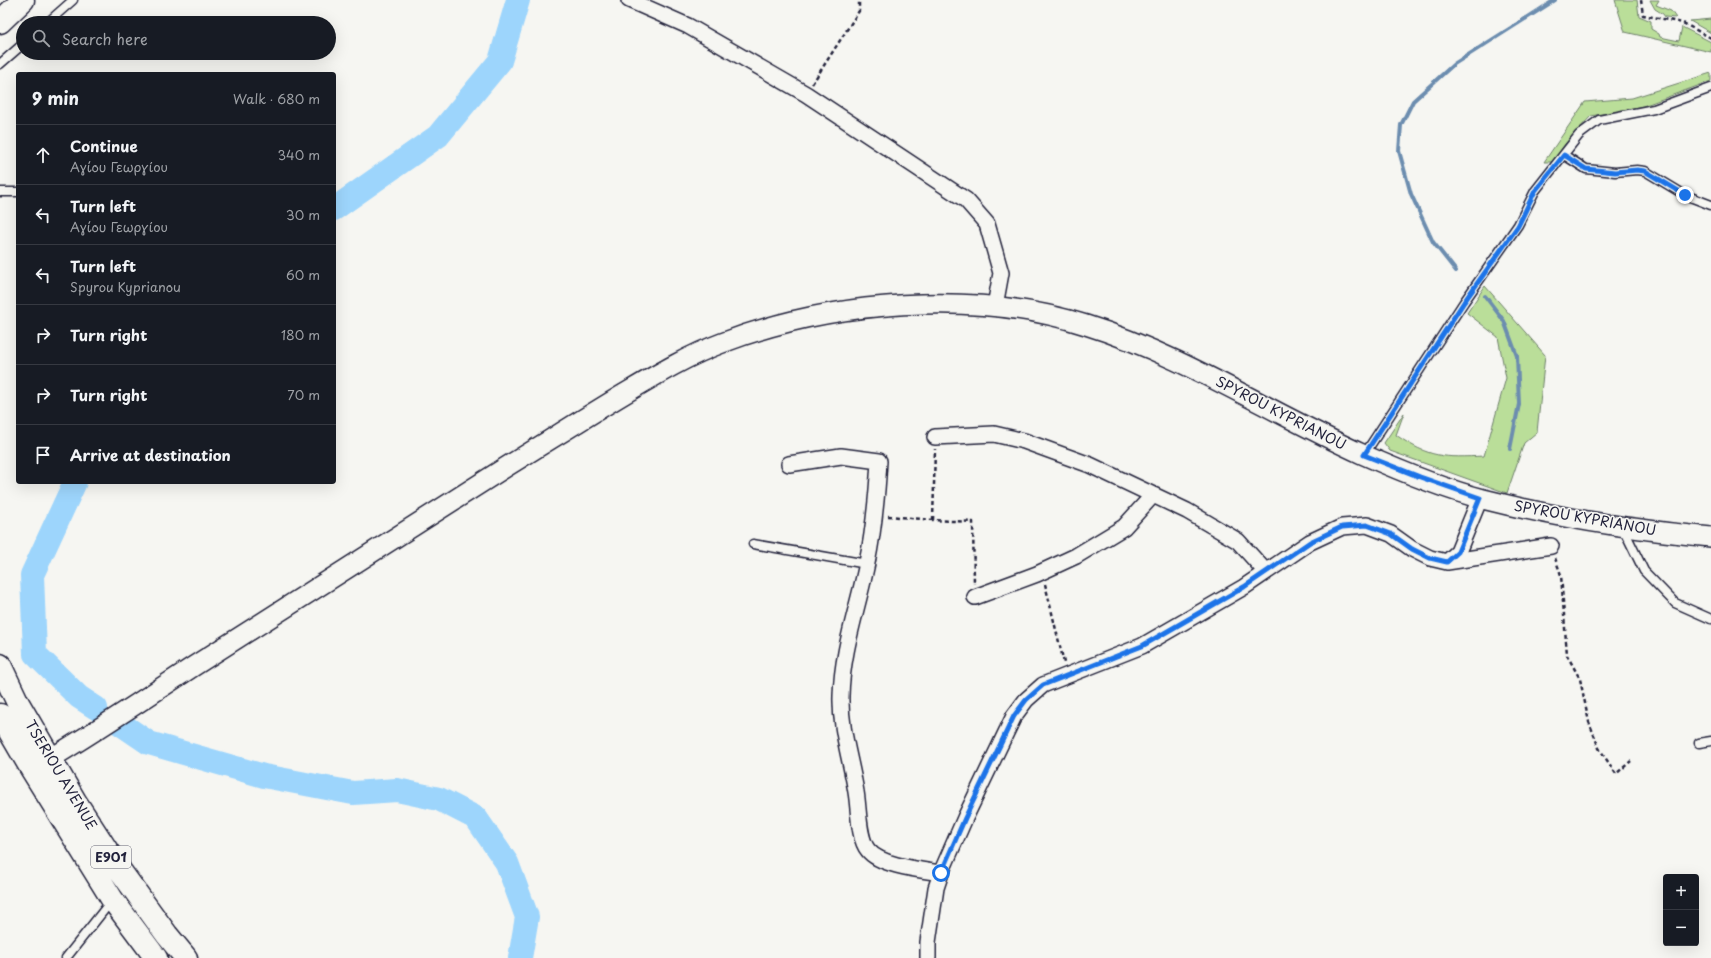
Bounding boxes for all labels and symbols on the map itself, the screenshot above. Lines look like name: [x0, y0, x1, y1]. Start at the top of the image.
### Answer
route end: [1676, 186, 1694, 204]
street label: SPYROU KYPRIANOU: [1212, 371, 1350, 455]
street label: SPYROU KYPRIANOU: [1512, 495, 1658, 540]
street label: TSERIOU AVENUE: [20, 716, 103, 834]
road number: E901: [91, 846, 131, 868]
route start: [932, 864, 950, 882]

